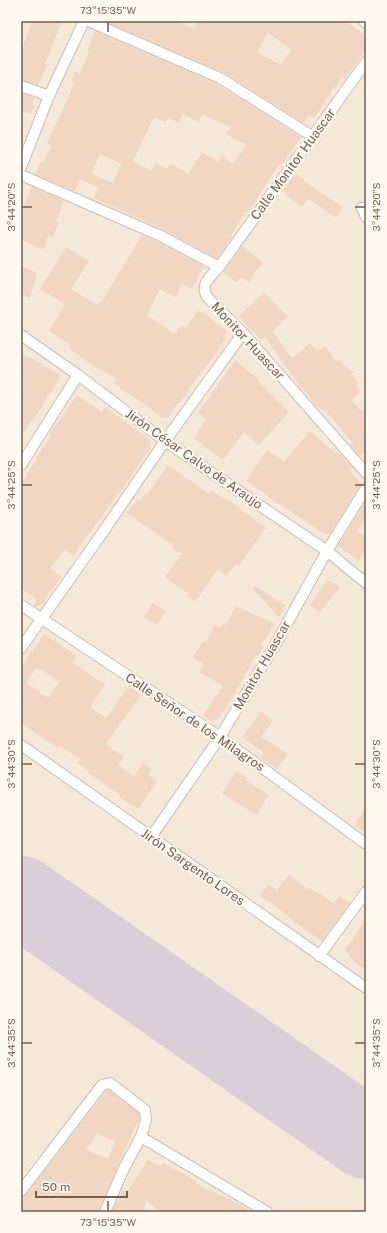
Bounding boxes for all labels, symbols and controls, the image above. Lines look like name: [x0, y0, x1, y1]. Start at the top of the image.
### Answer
text: 73°15'35"W: [80, 4, 137, 16]
street label: Calle Monitor Huascar: [247, 105, 339, 223]
text: 3°44'20"S: [5, 182, 17, 232]
text: 3°44'20"S: [370, 182, 382, 232]
street label: Monitor Huascar: [208, 299, 288, 383]
street label: Jirón César Calvo de Araujo: [123, 406, 265, 512]
text: 3°44'25"S: [5, 460, 17, 510]
text: 3°44'25"S: [370, 460, 382, 510]
street label: Monitor Huascar: [230, 618, 294, 712]
street label: Calle Señor de los Milagros: [123, 670, 267, 774]
text: 3°44'30"S: [5, 739, 17, 789]
text: 3°44'30"S: [370, 739, 382, 789]
street label: Jirón Sargento Lores: [138, 825, 248, 909]
text: 3°44'35"S: [5, 1018, 17, 1068]
text: 3°44'35"S: [370, 1018, 382, 1068]
scale bar: [36, 1173, 127, 1199]
text: 50 m: [42, 1180, 70, 1194]
text: 73°15'35"W: [80, 1216, 137, 1228]

